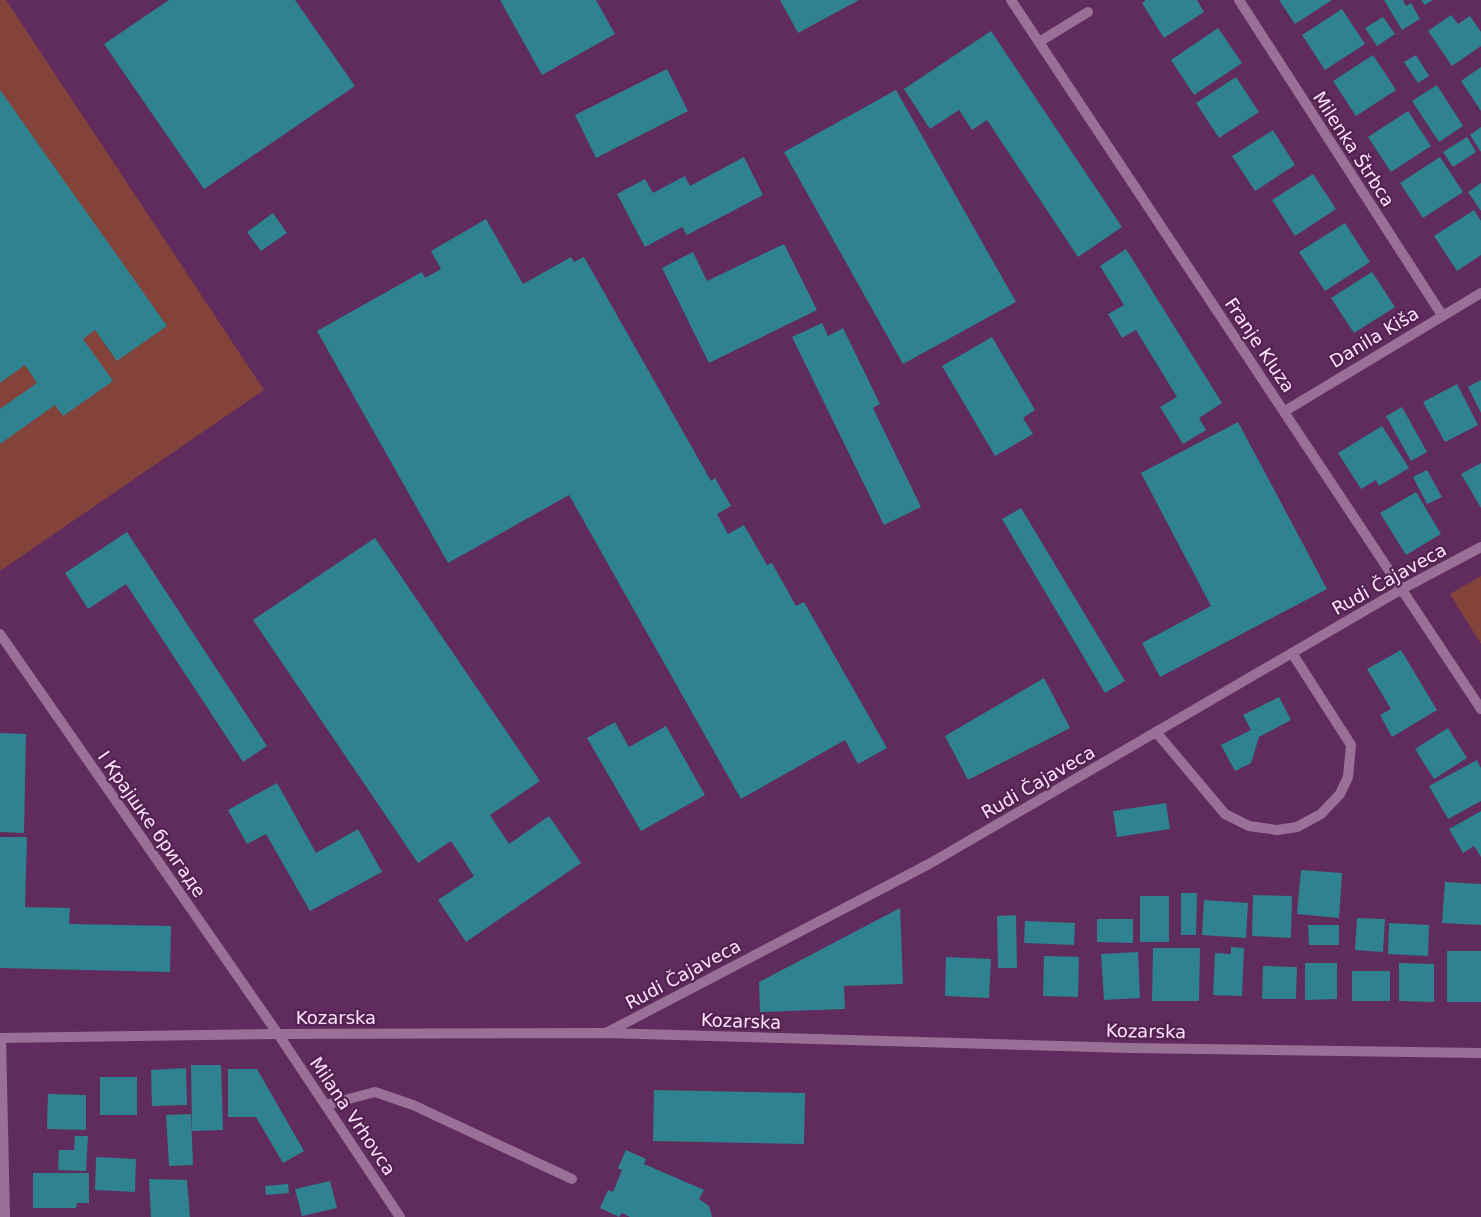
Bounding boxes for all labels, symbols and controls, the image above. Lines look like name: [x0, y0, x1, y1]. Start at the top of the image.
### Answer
street label: Milenka Štrbca: [1309, 87, 1399, 211]
street label: Franje Kluza: [1221, 294, 1299, 396]
street label: Danila Kiša: [1326, 302, 1422, 372]
street label: Rudi Čajaveca: [1328, 539, 1450, 619]
street label: Rudi Čajaveca: [978, 741, 1098, 823]
street label: I Крајшке бригаде: [94, 747, 210, 901]
street label: Rudi Čajaveca: [622, 935, 744, 1013]
street label: Kozarska: [296, 1007, 376, 1028]
street label: Kozarska: [700, 1009, 782, 1033]
street label: Kozarska: [1106, 1020, 1186, 1042]
street label: Milana Vrhovca: [306, 1053, 400, 1179]

